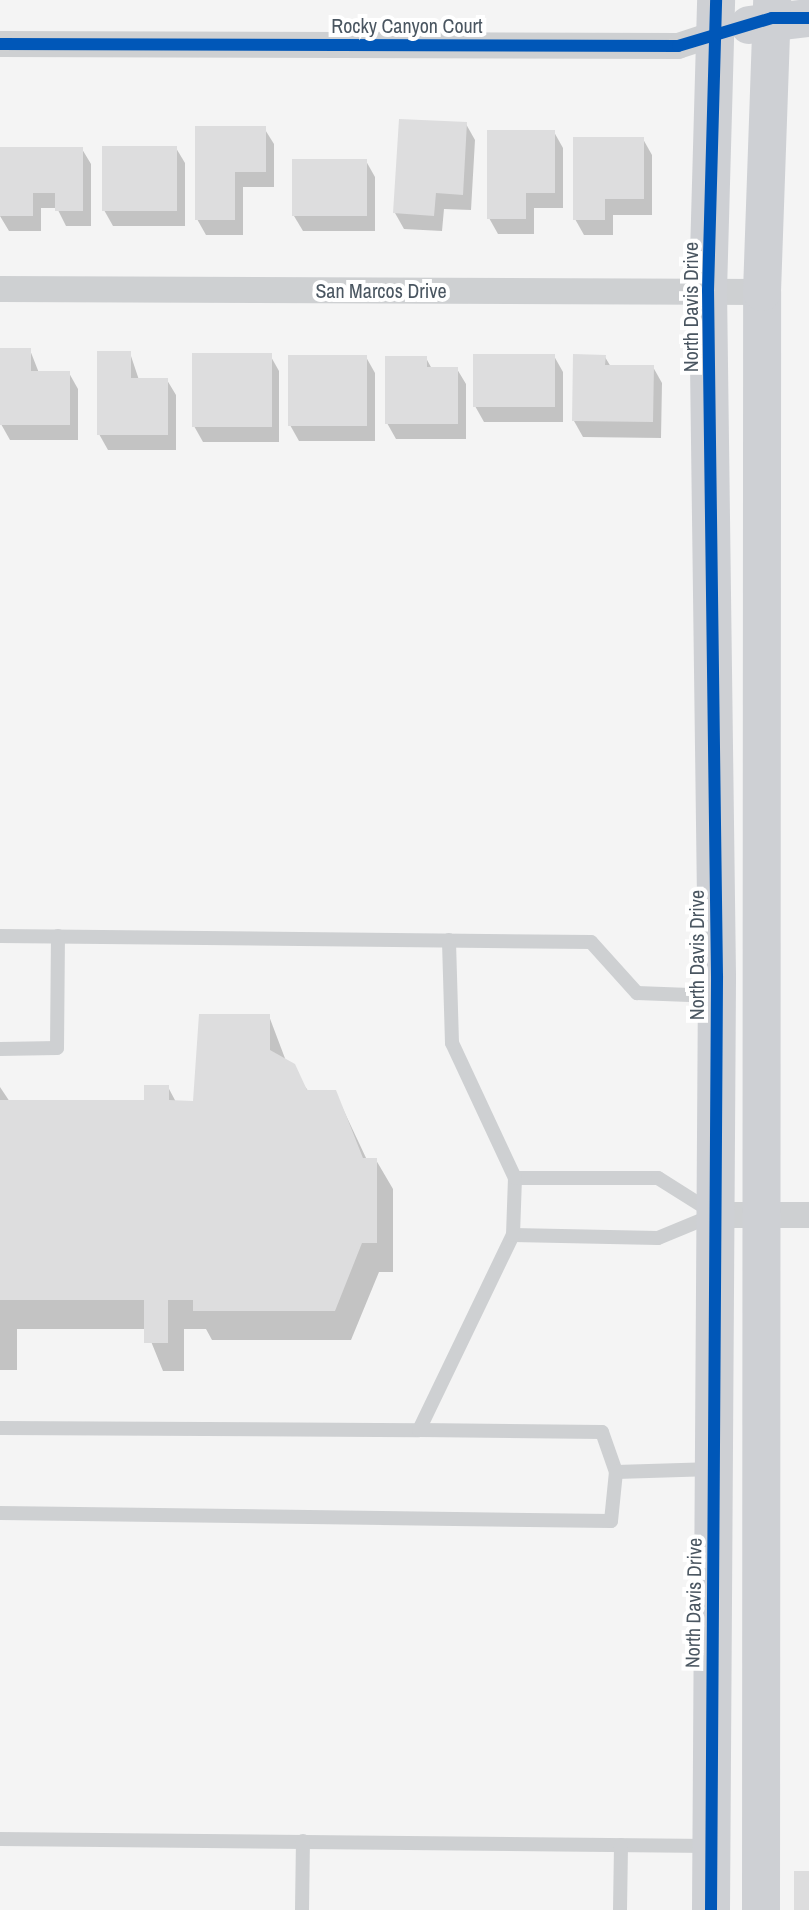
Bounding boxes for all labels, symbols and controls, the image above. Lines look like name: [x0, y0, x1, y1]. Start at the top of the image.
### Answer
street label: Rocky Canyon Court: [331, 13, 483, 37]
street label: North Davis Drive: [678, 242, 702, 372]
street label: San Marcos Drive: [315, 278, 447, 302]
street label: North Davis Drive: [684, 890, 708, 1020]
street label: North Davis Drive: [680, 1538, 706, 1668]

